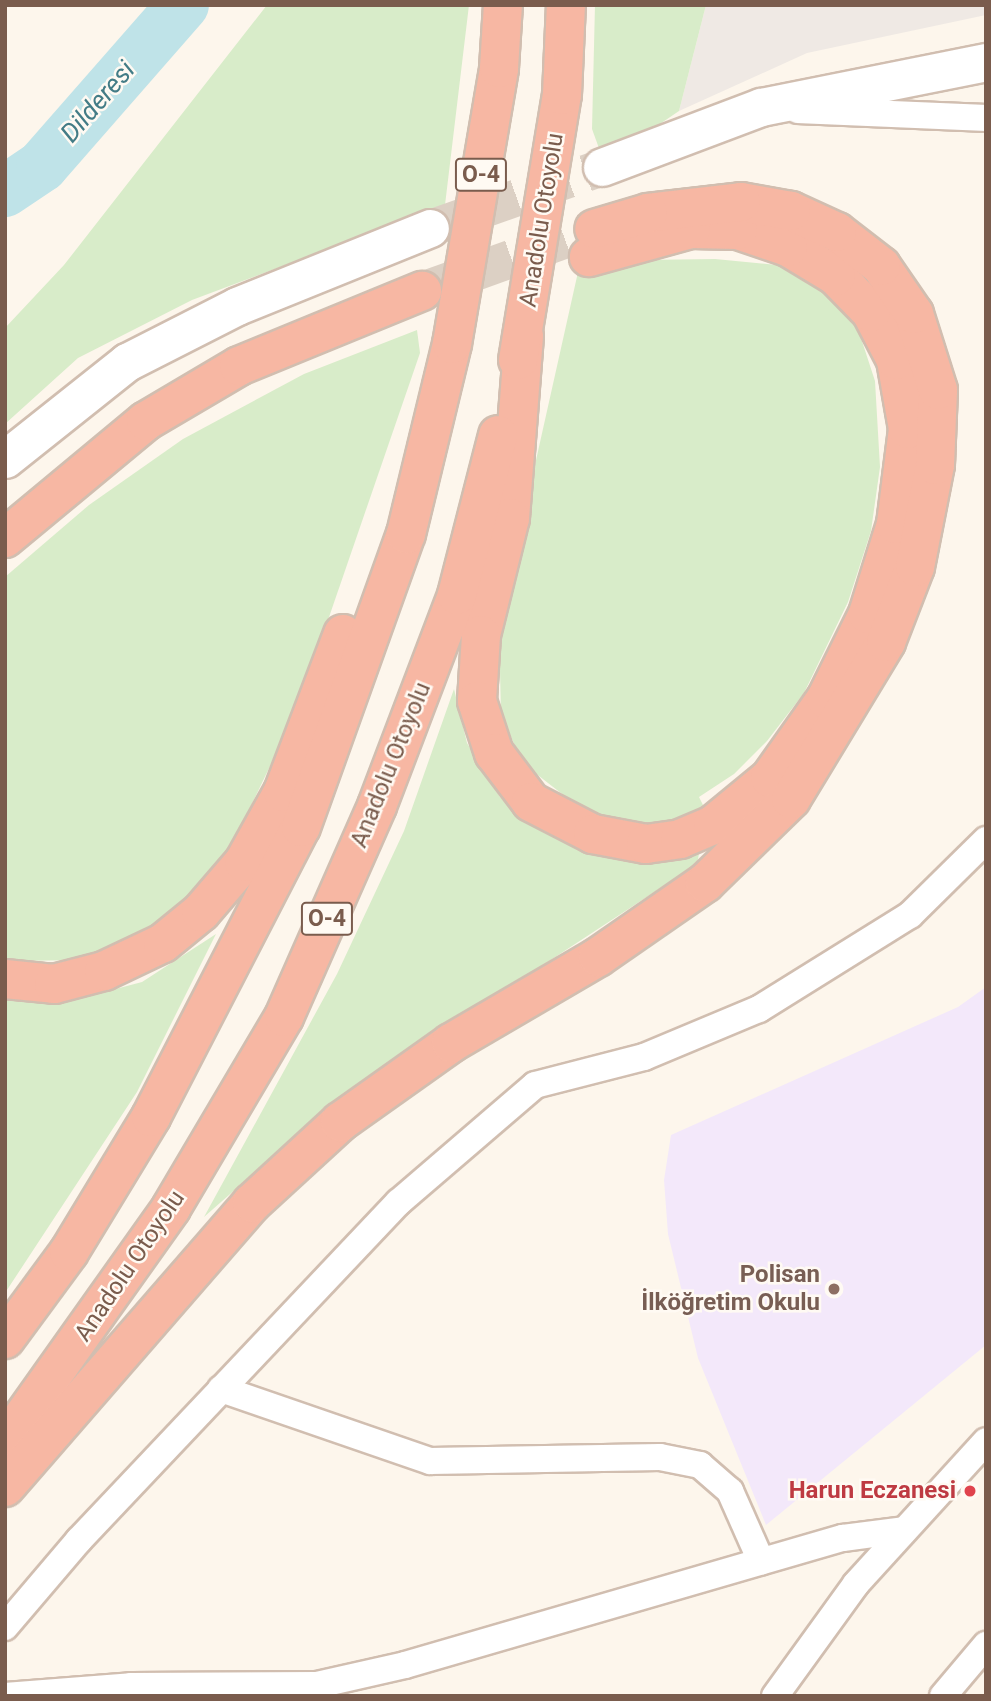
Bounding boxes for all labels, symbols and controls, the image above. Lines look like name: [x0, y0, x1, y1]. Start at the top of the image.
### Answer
water label: Dilderesi: [54, 55, 142, 149]
street label: Anadolu Otoyolu: [514, 131, 570, 309]
road number: O-4: [455, 156, 507, 194]
street label: Anadolu Otoyolu: [345, 678, 437, 852]
road number: O-4: [301, 900, 353, 938]
street label: Anadolu Otoyolu: [69, 1185, 191, 1347]
place label: Polisan İlköğretim Okulu: [641, 1261, 820, 1317]
marker: Polisan İlköğretim Okulu: [826, 1281, 842, 1297]
place label: Harun Eczanesi: [789, 1477, 956, 1505]
marker: Harun Eczanesi: [962, 1483, 978, 1499]

